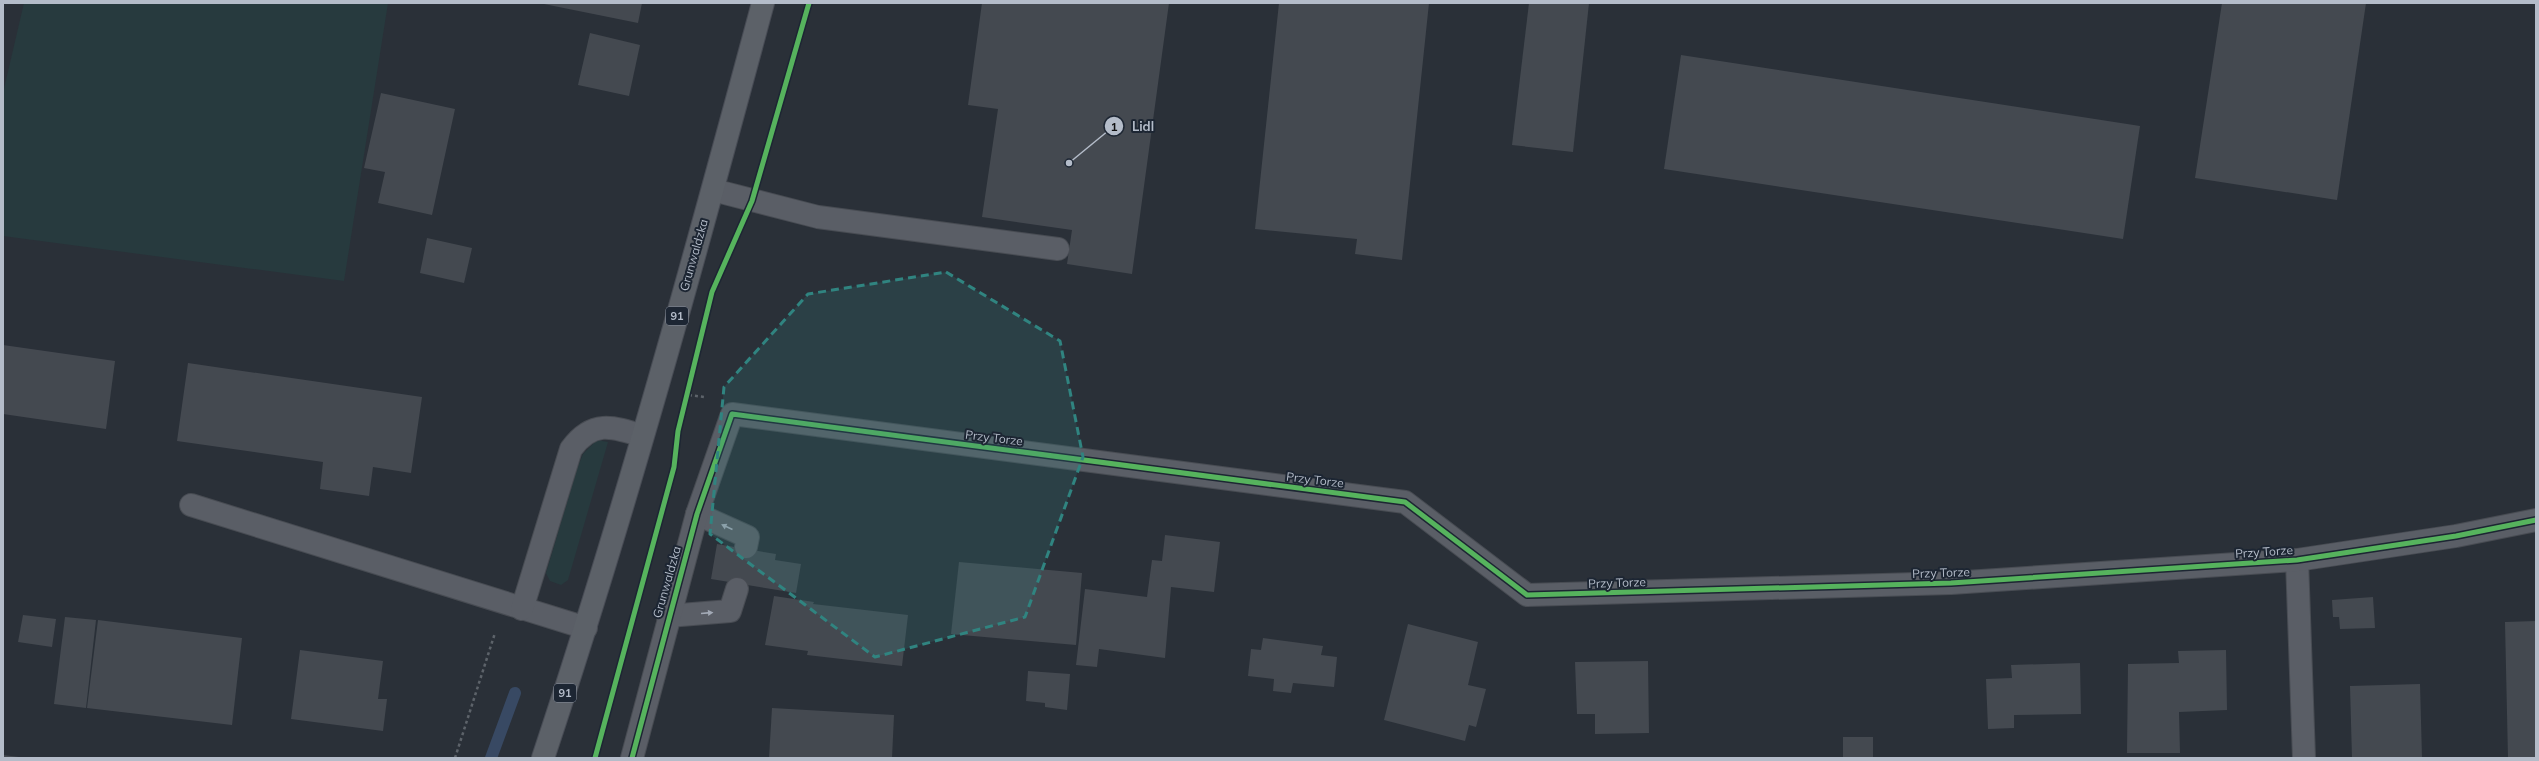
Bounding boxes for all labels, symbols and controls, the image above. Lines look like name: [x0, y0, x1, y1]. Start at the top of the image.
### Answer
callout: Lidl: [1104, 114, 1162, 139]
text: Lidl: [1132, 118, 1154, 134]
text: 1: [1110, 119, 1118, 134]
street label: Grunwaldzka: [676, 217, 711, 293]
road number: 91: [666, 307, 688, 325]
street label: Przy Torze: [964, 427, 1024, 448]
street label: Przy Torze: [1285, 469, 1345, 490]
one-way arrow: [721, 524, 733, 530]
street label: Przy Torze: [2235, 542, 2293, 561]
street label: Grunwaldzka: [649, 544, 684, 620]
street label: Przy Torze: [1912, 564, 1970, 581]
street label: Przy Torze: [1588, 574, 1646, 591]
one-way arrow: [701, 609, 713, 616]
road number: 91: [554, 684, 576, 702]

